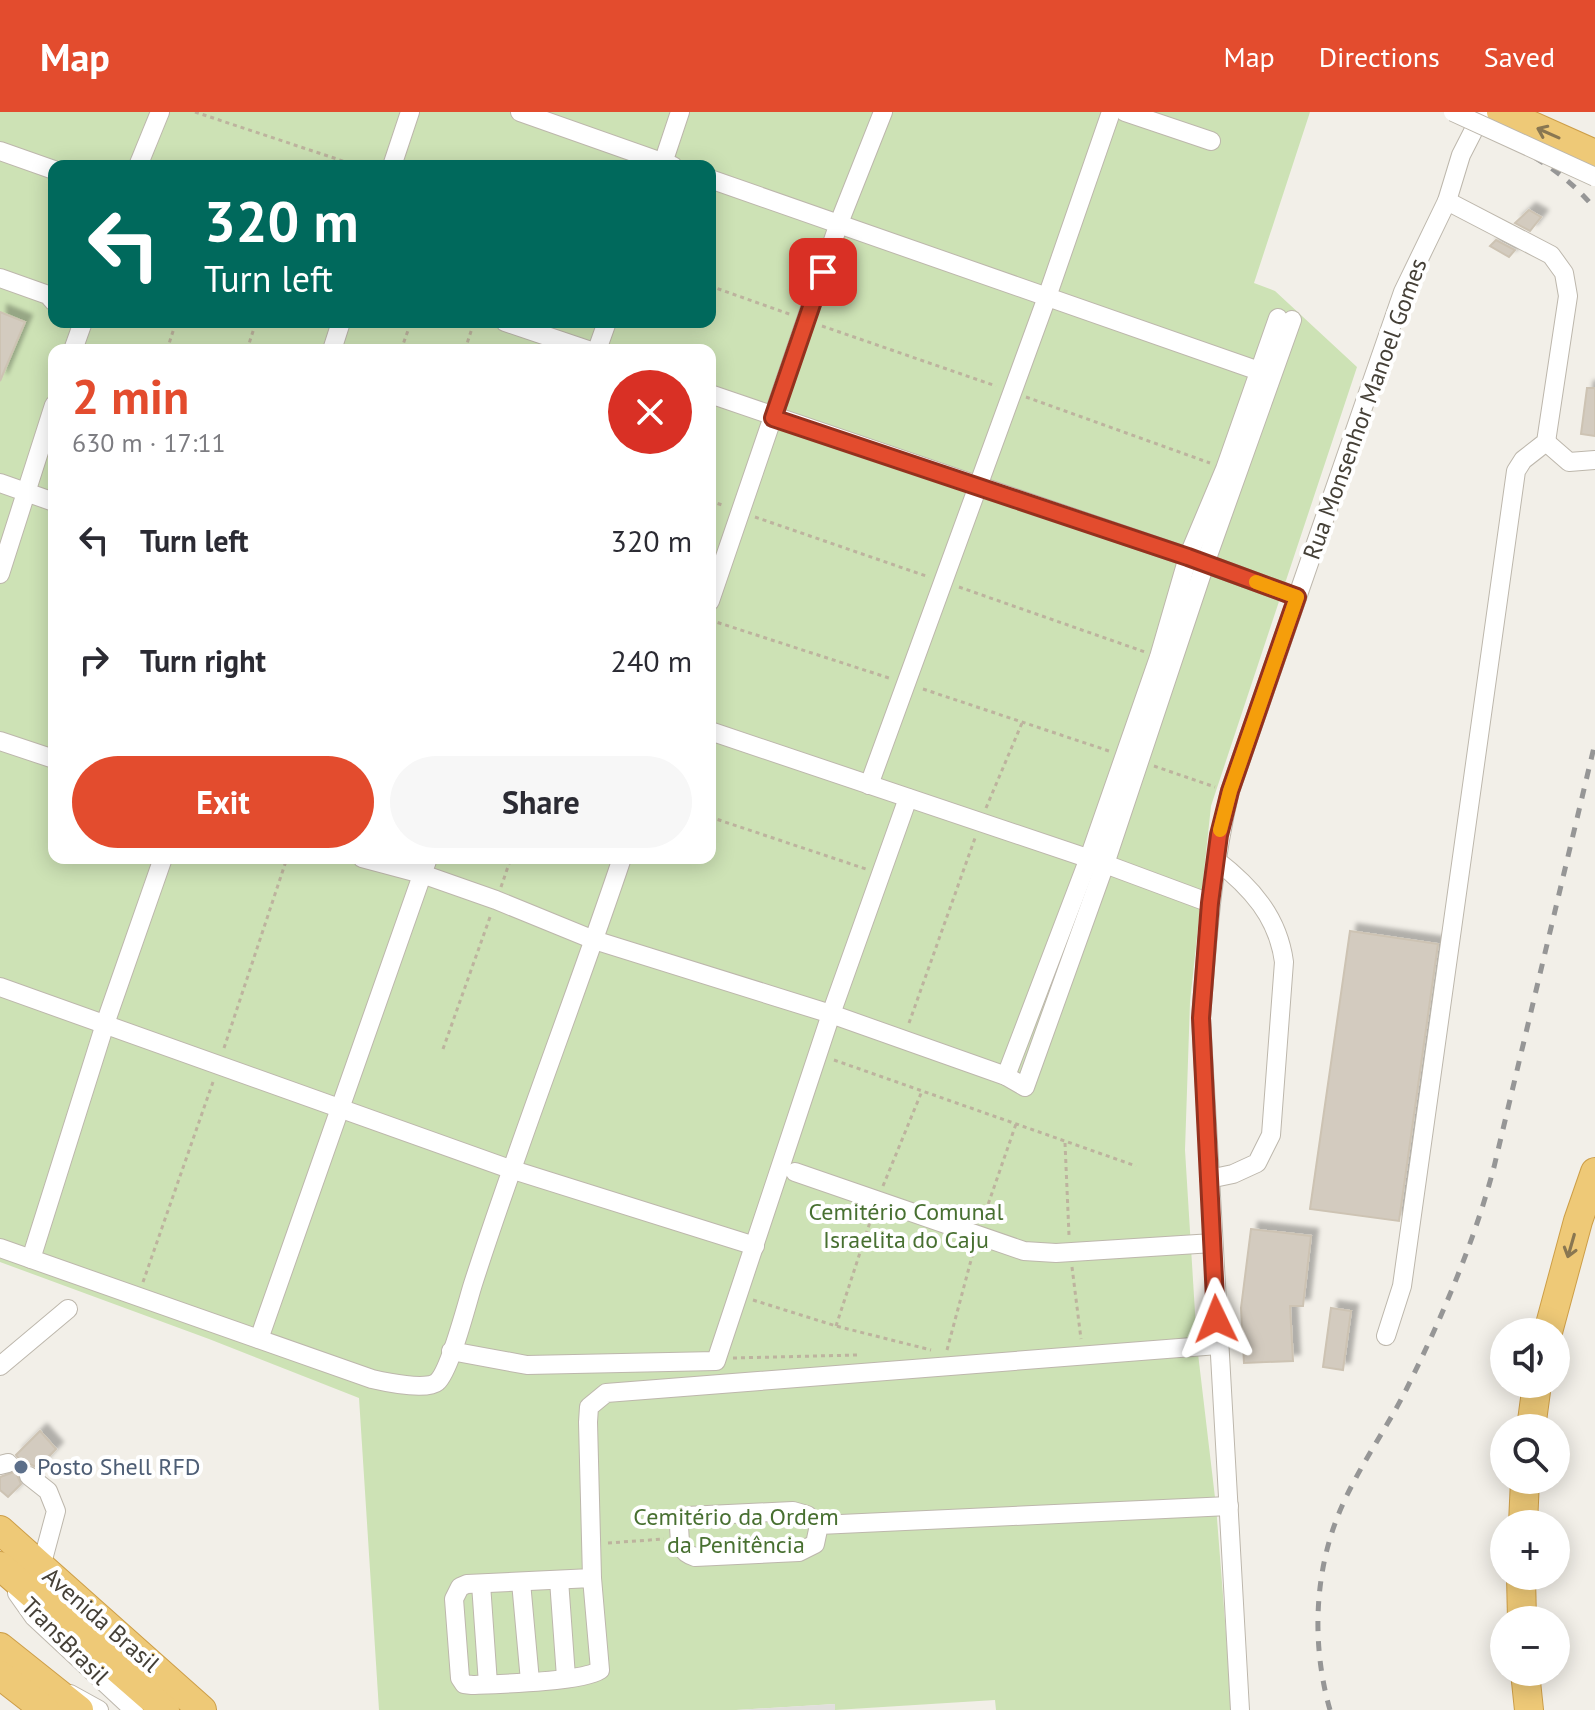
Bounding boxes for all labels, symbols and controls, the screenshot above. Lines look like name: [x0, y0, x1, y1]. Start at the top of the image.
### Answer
text: Map: [40, 32, 110, 81]
text: Map: [1224, 38, 1275, 75]
text: Directions: [1319, 38, 1440, 75]
text: Saved: [1484, 38, 1555, 75]
one-way arrow: [1536, 125, 1560, 140]
text: 320 m: [204, 185, 359, 257]
icon: left: [72, 192, 176, 296]
pin: [789, 238, 857, 306]
icon: arrive: [801, 250, 845, 294]
street label: Rua Monsenhor Manoel Gomes: [1296, 254, 1433, 564]
text: Turn left: [204, 255, 333, 302]
text: 2 min: [72, 365, 189, 427]
button: close: [608, 370, 692, 454]
text: 630 m · 17:11: [72, 426, 226, 459]
icon: left: [72, 518, 116, 562]
text: Turn left: [140, 521, 248, 560]
text: 320 m: [611, 521, 692, 560]
icon: right: [72, 638, 116, 682]
text: Turn right: [140, 641, 266, 680]
text: 240 m: [611, 641, 692, 680]
button: Exit: [72, 756, 374, 848]
button: Share: [390, 756, 692, 848]
park label: Cemitério Comunal Israelita do Caju: [808, 1196, 1004, 1255]
one-way arrow: [1562, 1232, 1577, 1258]
position arrow: [1174, 1277, 1258, 1361]
map controls: [1490, 1318, 1570, 1686]
button: sound: [1490, 1318, 1570, 1398]
button: search: [1490, 1414, 1570, 1494]
place label: Posto Shell RFD: [37, 1451, 201, 1482]
marker: Posto Shell RFD: [12, 1458, 30, 1476]
park label: Cemitério da Ordem da Penitência: [633, 1501, 839, 1560]
button: +: [1490, 1510, 1570, 1590]
street label: Avenida Brasil: [36, 1560, 166, 1679]
street label: TransBrasil: [15, 1590, 116, 1691]
button: −: [1490, 1606, 1570, 1686]

